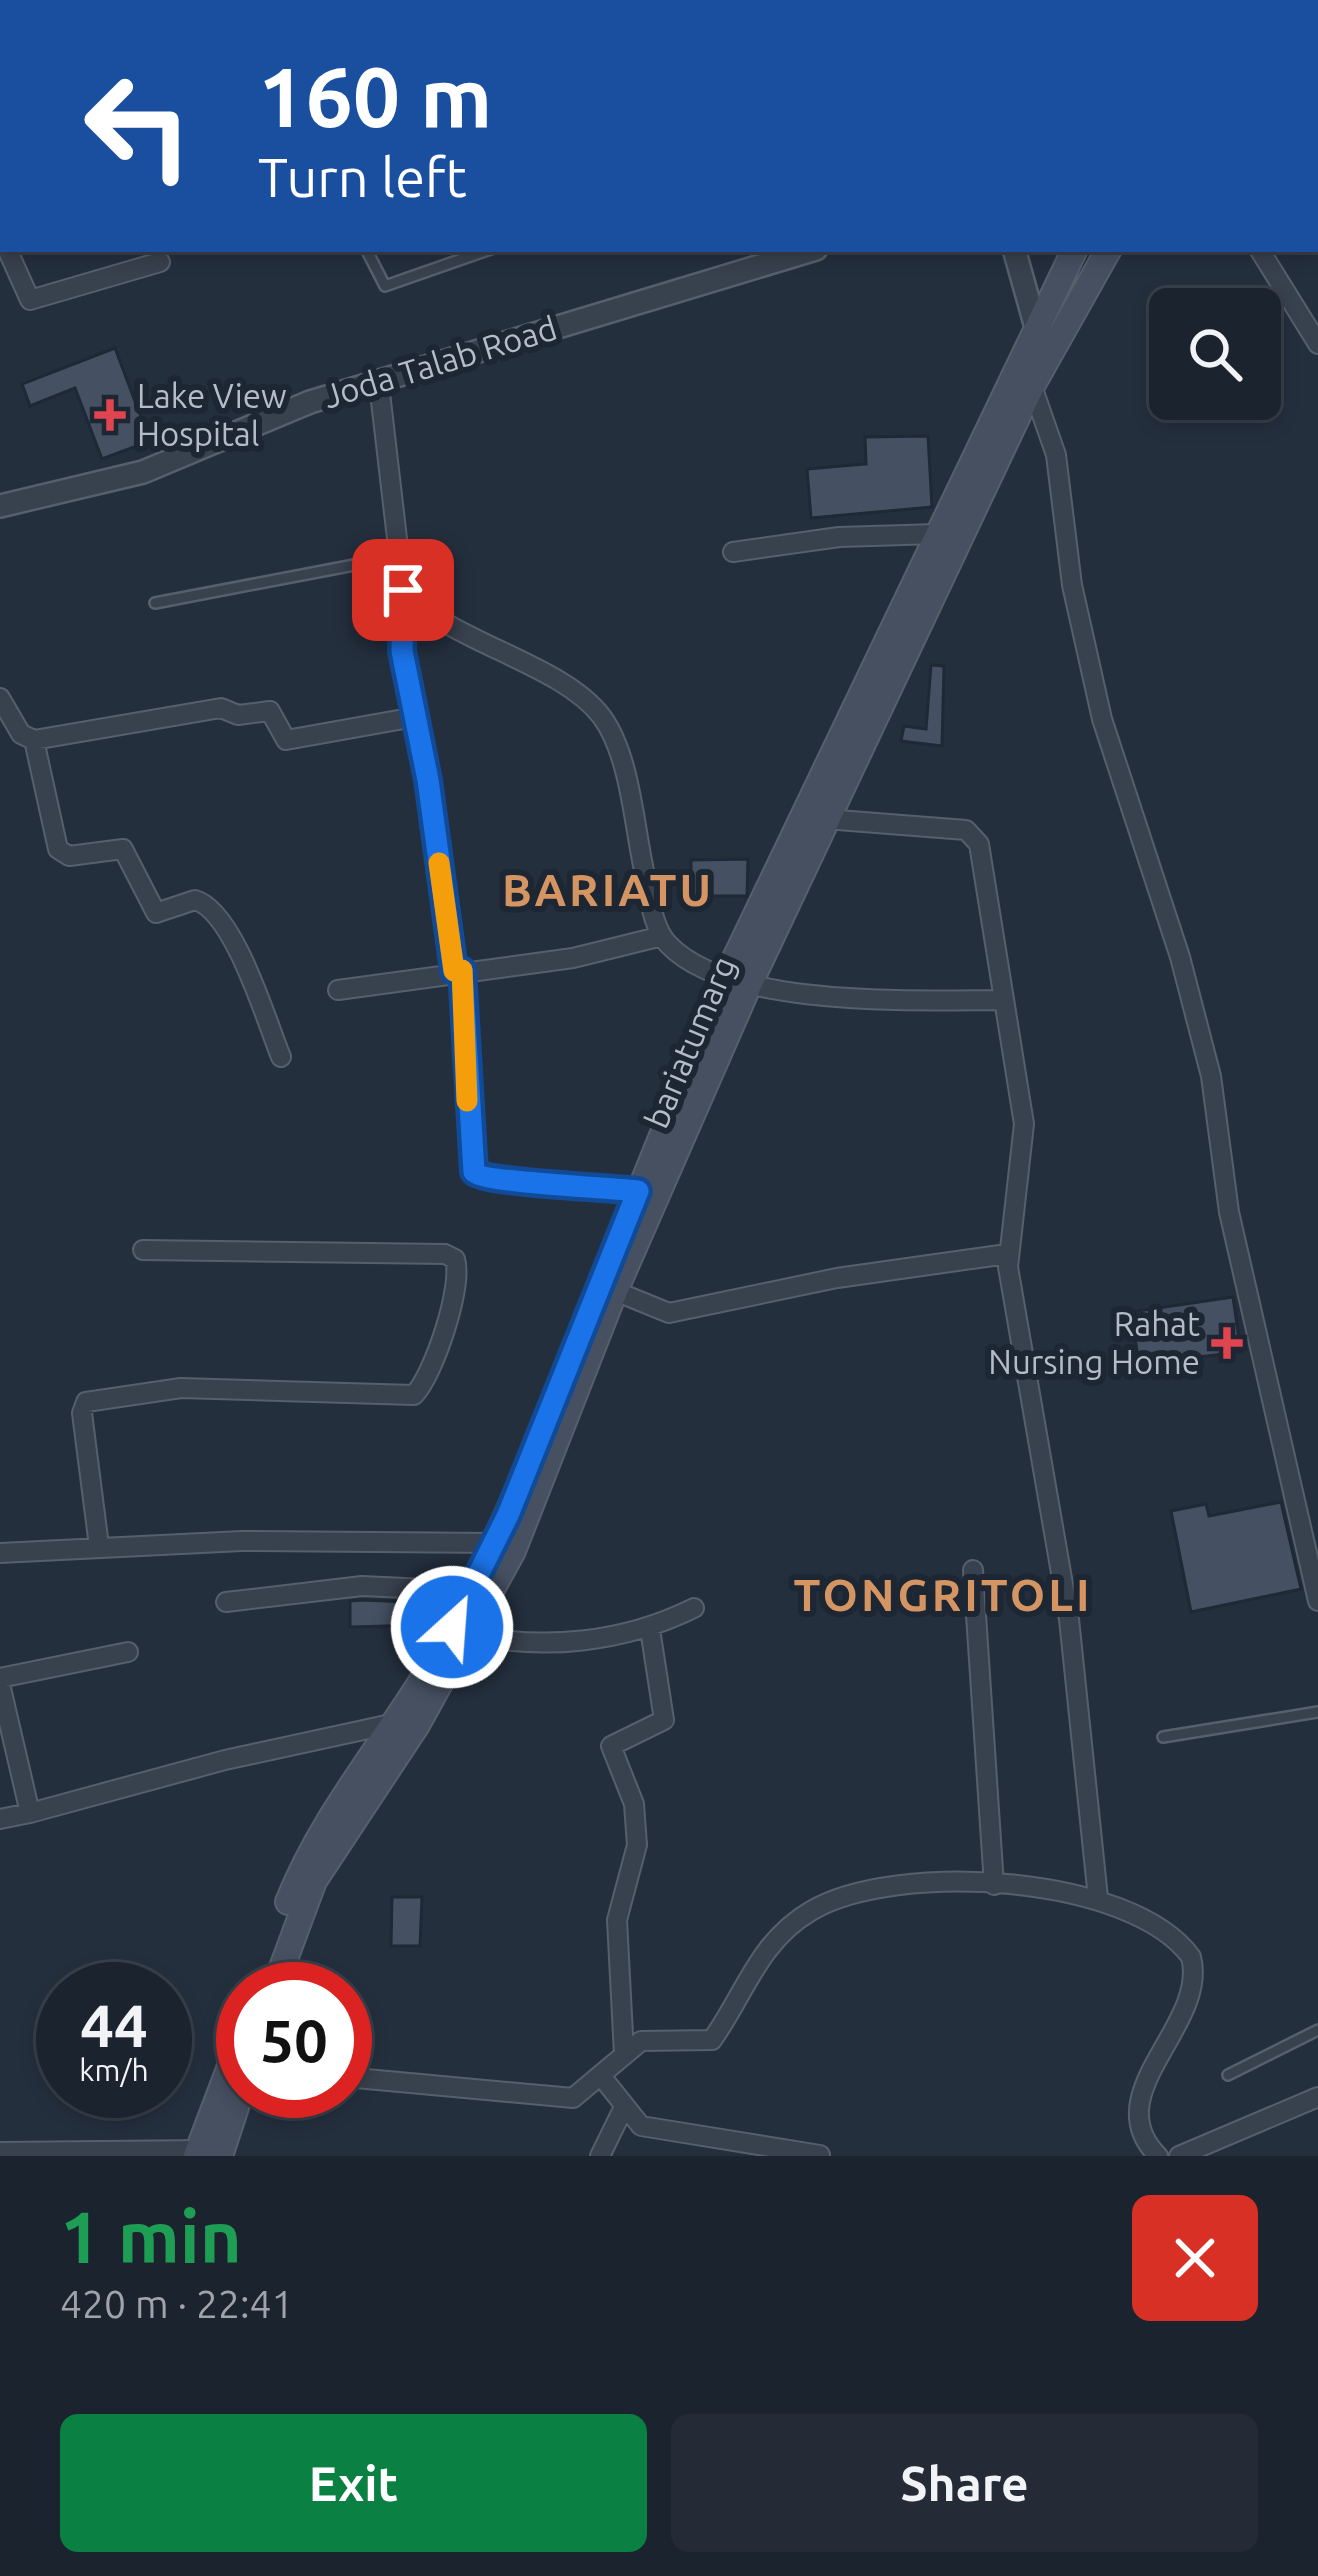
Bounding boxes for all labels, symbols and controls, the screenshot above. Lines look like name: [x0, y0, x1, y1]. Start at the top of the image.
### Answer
icon: left: [60, 48, 216, 204]
text: 160 m: [258, 49, 492, 143]
text: Turn left: [258, 147, 467, 207]
map controls: [1149, 288, 1281, 420]
button: search: [1149, 288, 1281, 420]
street label: Joda Talab Road: [319, 308, 561, 415]
place label: Lake View Hospital: [137, 377, 287, 452]
marker: Lake View Hospital: [94, 399, 126, 431]
pin: [352, 539, 454, 641]
icon: arrive: [370, 557, 436, 623]
district label: BARIATU: [502, 864, 714, 915]
street label: bariatumarg: [637, 951, 742, 1133]
place label: Rahat Nursing Home: [988, 1305, 1200, 1380]
marker: Rahat Nursing Home: [1211, 1327, 1243, 1359]
position arrow: [389, 1564, 515, 1690]
district label: TONGRITOLI: [794, 1569, 1092, 1620]
speed limit sign: 50: [216, 1962, 372, 2118]
text: 44: [80, 1991, 148, 2058]
text: km/h: [79, 2053, 149, 2087]
button: close: [1132, 2195, 1258, 2321]
text: 1 min: [60, 2196, 242, 2277]
text: 420 m · 22:41: [60, 2282, 294, 2325]
button: Exit: [60, 2414, 647, 2552]
button: Share: [671, 2414, 1258, 2552]

